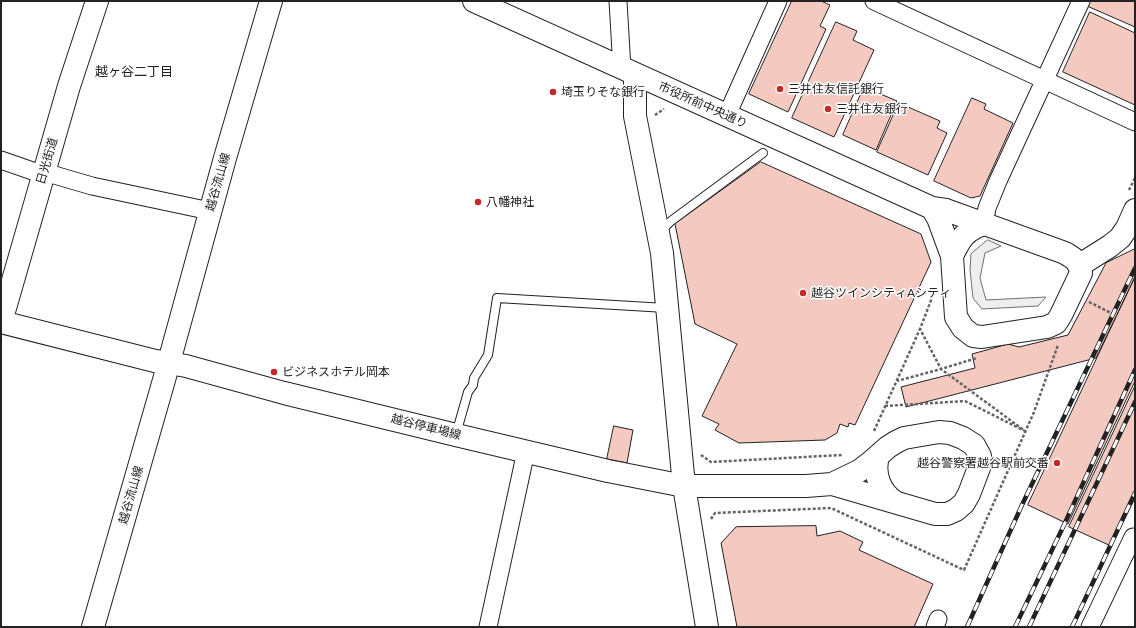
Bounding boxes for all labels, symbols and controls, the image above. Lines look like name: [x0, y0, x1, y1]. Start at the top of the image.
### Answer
district label: 越ヶ谷二丁目: [95, 64, 173, 80]
street label: 市役所前中央通り: [656, 79, 750, 131]
place label: 三井住友信託銀行: [788, 82, 884, 96]
marker: 三井住友信託銀行: [775, 84, 785, 94]
place label: 埼玉りそな銀行: [561, 85, 645, 99]
marker: 埼玉りそな銀行: [548, 87, 558, 97]
place label: 三井住友銀行: [836, 102, 908, 116]
marker: 三井住友銀行: [823, 104, 833, 114]
street label: 日光街道: [33, 136, 61, 186]
street label: 越谷流山線: [203, 151, 233, 213]
place label: 八幡神社: [486, 195, 534, 209]
marker: 八幡神社: [473, 197, 483, 207]
place label: 越谷ツインシティAシティ: [811, 286, 951, 300]
marker: 越谷ツインシティAシティ: [798, 288, 808, 298]
place label: ビジネスホテル岡本: [282, 365, 390, 379]
marker: ビジネスホテル岡本: [269, 367, 279, 377]
street label: 越谷停車場線: [389, 411, 463, 443]
place label: 越谷警察署越谷駅前交番: [917, 456, 1049, 470]
marker: 越谷警察署越谷駅前交番: [1052, 458, 1062, 468]
street label: 越谷流山線: [116, 464, 146, 526]

